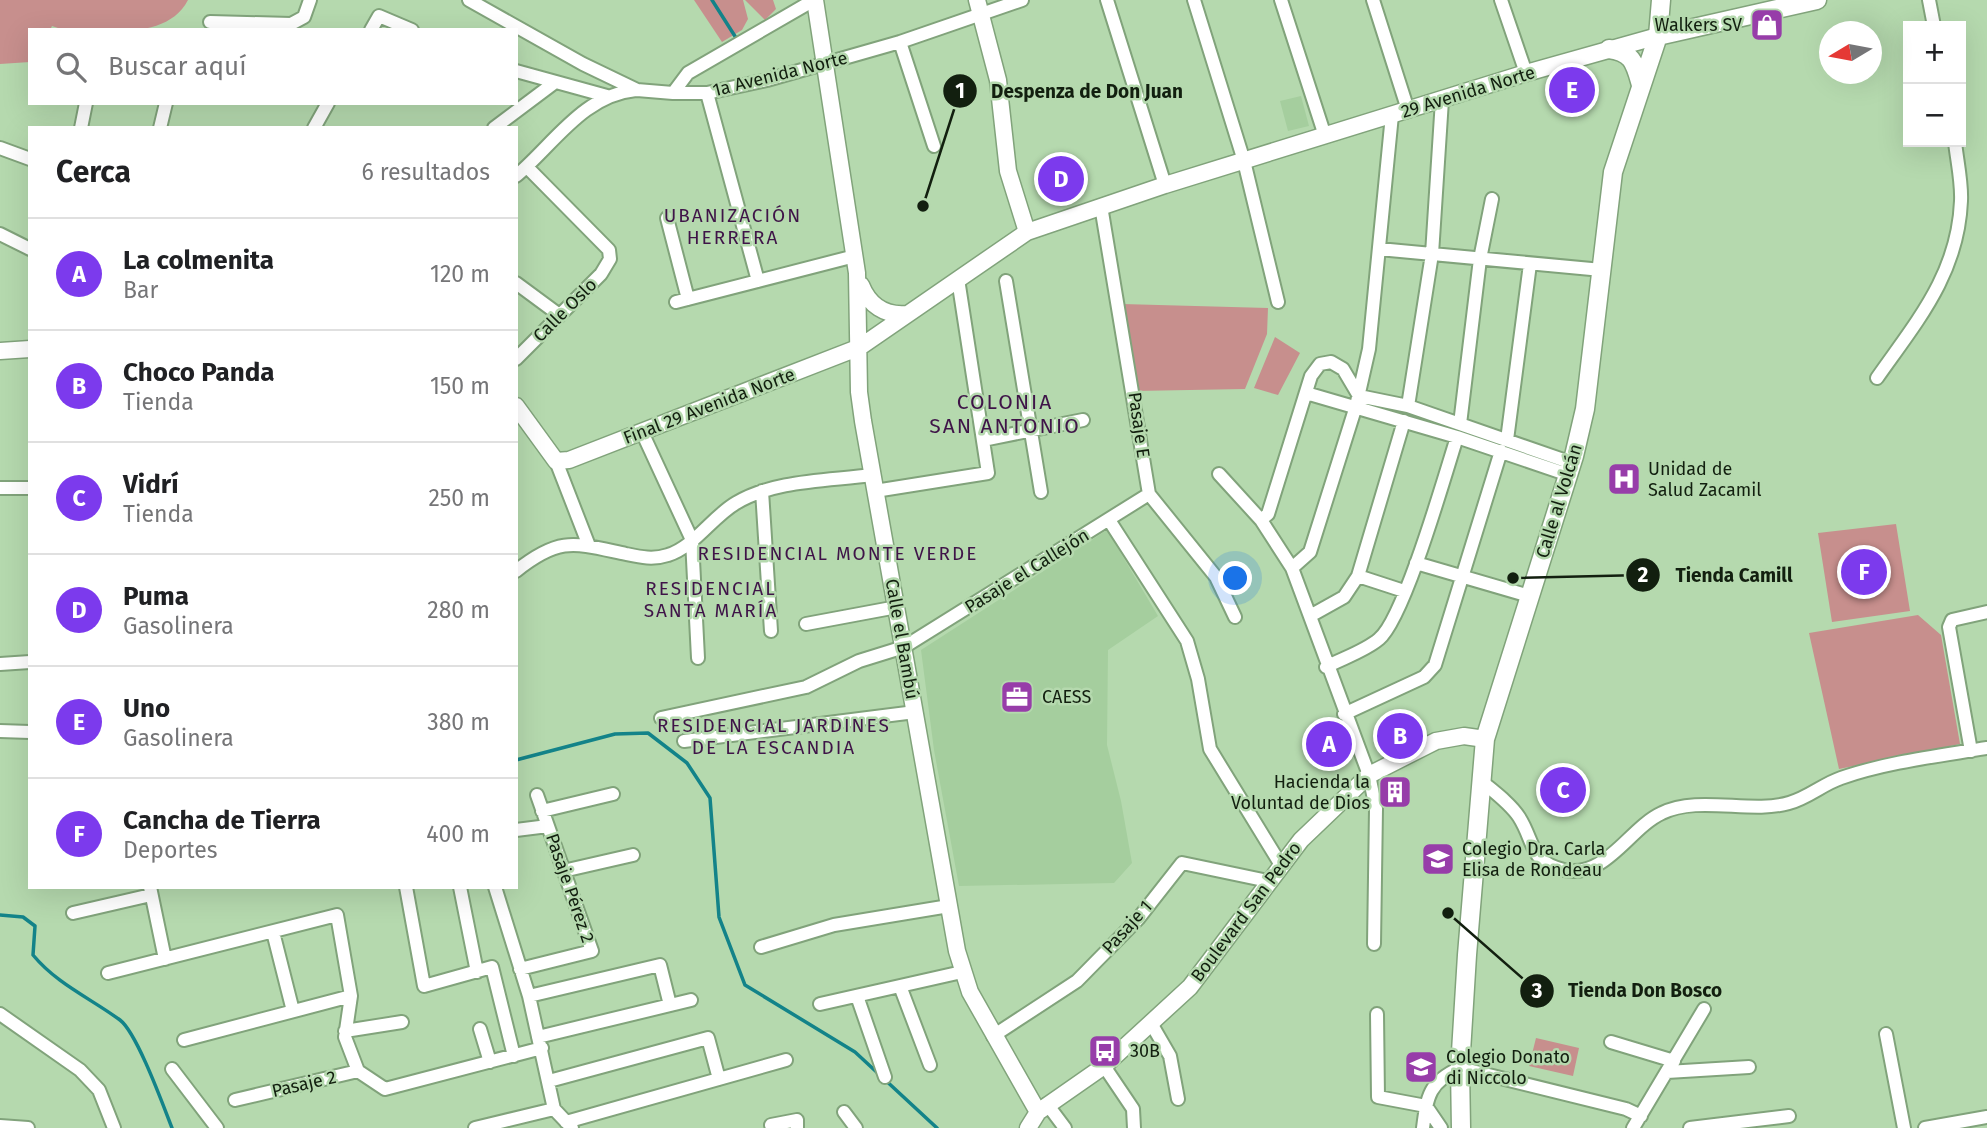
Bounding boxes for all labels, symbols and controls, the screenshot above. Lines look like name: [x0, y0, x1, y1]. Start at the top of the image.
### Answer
shop icon: Walkers SV: [1748, 6, 1786, 44]
place label: Walkers SV: [1655, 14, 1742, 36]
north arrow: [1819, 21, 1882, 84]
map controls: [1903, 21, 1966, 147]
button: +: [1903, 21, 1966, 84]
search box: [28, 28, 518, 105]
street label: 1a Avenida Norte: [710, 47, 850, 101]
icon: search: [52, 48, 90, 86]
text: Buscar aquí: [108, 51, 246, 82]
street label: 29 Avenida Norte: [1399, 61, 1537, 123]
pin: E: [1549, 64, 1595, 116]
callout: Despenza de Don Juan: [942, 71, 1197, 111]
text: 1: [955, 78, 965, 104]
text: Despenza de Don Juan: [991, 80, 1183, 103]
button: −: [1903, 84, 1966, 147]
pin: D: [1038, 153, 1084, 205]
text: Cerca: [56, 154, 131, 190]
text: 6 resultados: [361, 158, 490, 186]
district label: UBANIZACIÓN HERRERA: [664, 204, 802, 249]
text: La colmenita: [123, 245, 274, 276]
text: A: [72, 260, 86, 288]
text: 120 m: [430, 260, 490, 288]
street label: Calle Oslo: [529, 274, 601, 346]
text: Bar: [123, 276, 158, 304]
text: Choco Panda: [123, 357, 275, 388]
street label: Final 29 Avenida Norte: [620, 363, 798, 449]
text: B: [72, 372, 86, 400]
text: 150 m: [430, 372, 490, 400]
text: Tienda: [123, 388, 194, 416]
district label: COLONIA SAN ANTONIO: [929, 389, 1081, 439]
street label: Pasaje E: [1124, 391, 1154, 459]
street label: Calle al Volcán: [1531, 441, 1587, 561]
place label: Unidad de Salud Zacamil: [1648, 458, 1762, 501]
hospital icon: Unidad de Salud Zacamil: [1605, 460, 1643, 498]
text: Vidrí: [123, 469, 179, 500]
text: C: [72, 484, 86, 512]
text: 250 m: [428, 484, 490, 512]
text: Tienda: [123, 500, 194, 528]
street label: Pasaje el Callejón: [961, 524, 1093, 618]
district label: RESIDENCIAL MONTE VERDE: [698, 542, 978, 565]
pin: F: [1841, 546, 1887, 598]
callout: Tienda Camill: [1626, 555, 1806, 595]
your location: [1218, 561, 1252, 595]
text: 2: [1638, 562, 1649, 588]
text: Tienda Camill: [1675, 564, 1793, 587]
district label: RESIDENCIAL SANTA MARÍA: [644, 577, 778, 622]
street label: Calle el Bambú: [881, 577, 923, 701]
text: Puma: [123, 581, 189, 612]
text: D: [72, 596, 86, 624]
text: 280 m: [427, 596, 490, 624]
text: Gasolinera: [123, 612, 234, 640]
office icon: CAESS: [998, 678, 1036, 716]
place label: CAESS: [1042, 686, 1091, 708]
text: Uno: [123, 693, 170, 724]
text: E: [73, 708, 85, 736]
text: 380 m: [427, 708, 490, 736]
pin: B: [1377, 710, 1423, 762]
district label: RESIDENCIAL JARDINES DE LA ESCANDIA: [657, 714, 891, 759]
pin: A: [1306, 718, 1352, 770]
text: Gasolinera: [123, 724, 234, 752]
pin: C: [1540, 764, 1586, 816]
place label: Hacienda la Voluntad de Dios: [1231, 771, 1370, 814]
building icon: Hacienda la Voluntad de Dios: [1376, 773, 1414, 811]
text: Cancha de Tierra: [123, 805, 321, 836]
text: F: [73, 820, 85, 848]
text: 400 m: [426, 820, 490, 848]
street label: Pasaje Pérez 2: [541, 831, 599, 946]
text: Deportes: [123, 836, 218, 864]
street label: Boulevard San Pedro: [1186, 838, 1306, 986]
place label: Colegio Dra. Carla Elisa de Rondeau: [1462, 838, 1605, 881]
school or university icon: Colegio Dra. Carla Elisa de Rondeau: [1419, 840, 1457, 878]
street label: Pasaje 1: [1097, 896, 1157, 958]
callout: Tienda Don Bosco: [1519, 971, 1736, 1011]
text: 3: [1531, 978, 1543, 1004]
text: Tienda Don Bosco: [1568, 979, 1722, 1002]
bus stop icon: 30B: [1086, 1032, 1124, 1070]
place label: 30B: [1130, 1040, 1160, 1062]
place label: Colegio Donato di Niccolo: [1446, 1046, 1570, 1089]
school or university icon: Colegio Donato di Niccolo: [1402, 1048, 1440, 1086]
street label: Pasaje 2: [270, 1066, 338, 1102]

